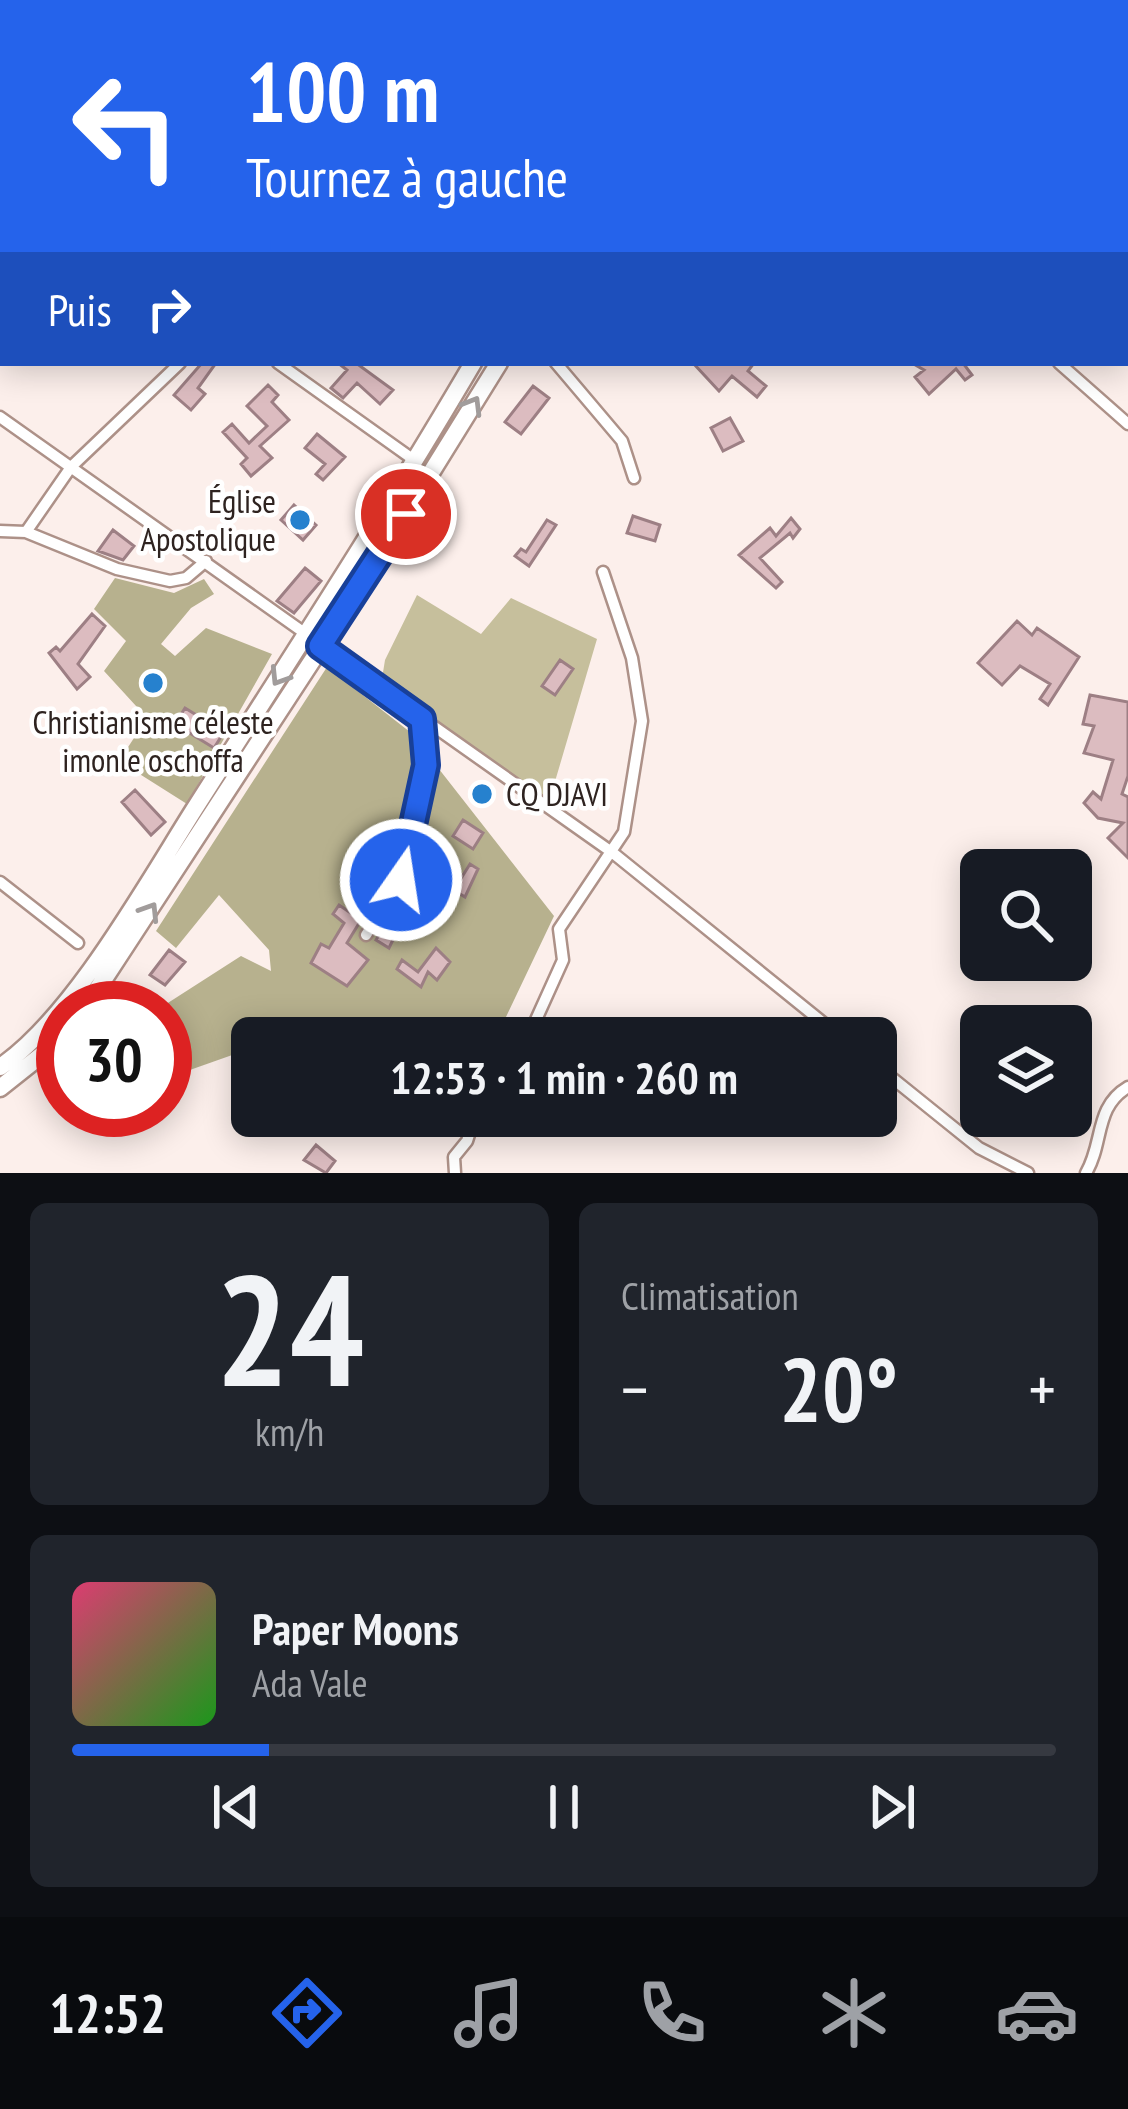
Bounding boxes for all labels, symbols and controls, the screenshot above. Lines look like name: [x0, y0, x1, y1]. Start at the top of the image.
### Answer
text: 100 m: [246, 36, 439, 145]
icon: left: [48, 48, 204, 204]
text: Tournez à gauche: [246, 142, 568, 212]
icon: right: [136, 276, 202, 342]
text: Puis: [48, 280, 112, 338]
one-way arrow: [459, 396, 481, 418]
pin: [355, 463, 457, 565]
place label: Église Apostolique: [141, 479, 276, 560]
icon: arrive: [373, 481, 439, 547]
marker: Église Apostolique: [287, 507, 313, 533]
one-way arrow: [271, 663, 293, 685]
marker: Christianisme céleste imonle oschoffa: [140, 670, 166, 696]
place label: Christianisme céleste imonle oschoffa: [32, 700, 274, 781]
place label: CQ DJAVI: [506, 772, 608, 815]
marker: CQ DJAVI: [469, 781, 495, 807]
position arrow: [338, 817, 464, 943]
map controls: [960, 849, 1092, 1137]
button: search: [960, 849, 1092, 981]
one-way arrow: [136, 902, 158, 924]
speed limit sign: 30: [36, 981, 192, 1137]
button: layers: [960, 1005, 1092, 1137]
text: 12:53 · 1 min · 260 m: [390, 1048, 738, 1106]
text: 24: [215, 1227, 364, 1429]
text: Climatisation: [621, 1270, 799, 1321]
text: 20°: [779, 1330, 898, 1447]
text: −: [621, 1346, 648, 1431]
text: +: [1029, 1346, 1056, 1431]
text: km/h: [255, 1406, 324, 1457]
text: Paper Moons: [252, 1599, 459, 1657]
text: Ada Vale: [252, 1657, 368, 1708]
icon: previous: [203, 1774, 269, 1840]
icon: pause: [531, 1774, 597, 1840]
icon: next: [859, 1774, 925, 1840]
icon: directions: [265, 1971, 349, 2055]
icon: music: [447, 1971, 531, 2055]
icon: phone: [630, 1971, 714, 2055]
icon: climate: [812, 1971, 896, 2055]
icon: car: [995, 1971, 1079, 2055]
text: 12:52: [49, 1978, 166, 2048]

